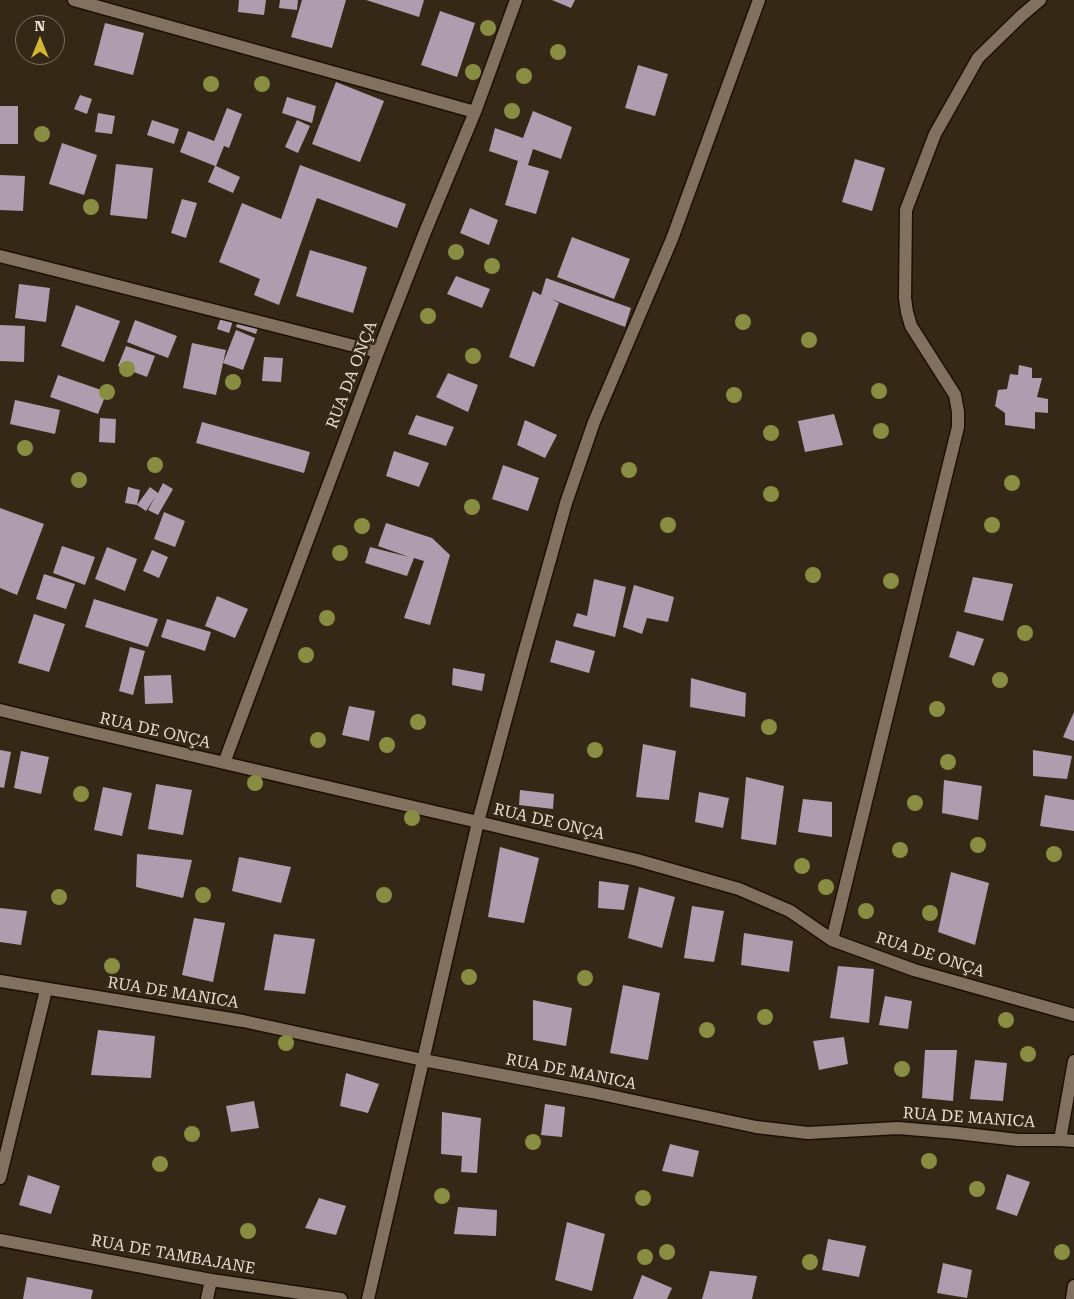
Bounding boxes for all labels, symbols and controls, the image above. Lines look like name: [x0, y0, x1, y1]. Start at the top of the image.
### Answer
north arrow: [15, 15, 65, 65]
text: N: [35, 18, 45, 34]
street label: RUA DA ONÇA: [323, 318, 381, 432]
street label: RUA DE ONÇA: [98, 709, 212, 753]
street label: RUA DE ONÇA: [492, 800, 606, 844]
street label: RUA DE ONÇA: [873, 928, 987, 982]
street label: RUA DE MANICA: [106, 973, 240, 1013]
street label: RUA DE MANICA: [504, 1050, 638, 1094]
street label: RUA DE MANICA: [902, 1104, 1036, 1132]
street label: RUA DE TAMBAJANE: [89, 1231, 257, 1279]

